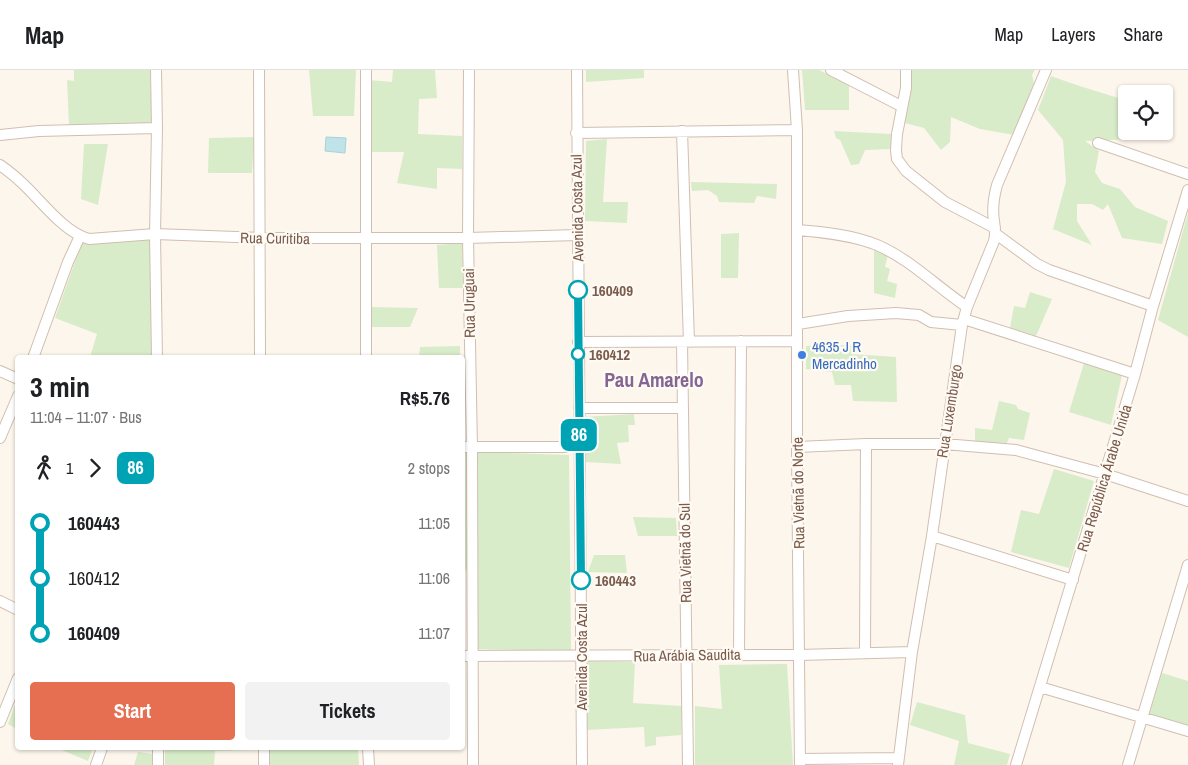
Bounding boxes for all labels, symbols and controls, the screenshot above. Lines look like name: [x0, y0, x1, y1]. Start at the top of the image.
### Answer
text: Map: [25, 19, 64, 51]
text: Map: [995, 22, 1023, 47]
text: Layers: [1051, 22, 1096, 47]
text: Share: [1124, 22, 1163, 47]
map controls: [1118, 85, 1173, 140]
button: locate: [1118, 85, 1173, 140]
street label: Avenida Costa Azul: [566, 154, 588, 263]
street label: Rua Curitiba: [240, 227, 310, 249]
street label: Rua Uruguai: [458, 268, 480, 338]
marker: 160409: [568, 280, 588, 300]
place label: 160409: [592, 280, 633, 301]
place label: 4635 J R Mercadinho: [812, 336, 877, 374]
place label: 160412: [589, 344, 630, 365]
marker: 160412: [571, 347, 585, 361]
marker: 4635 J R Mercadinho: [796, 349, 808, 361]
street label: Rua Luxemburgo: [931, 363, 967, 459]
district label: Pau Amarelo: [604, 366, 704, 393]
text: 3 min: [30, 368, 90, 406]
text: R$5.76: [400, 385, 450, 411]
street label: Rua República Árabe Unida: [1072, 402, 1136, 554]
text: 11:04 – 11:07 · Bus: [30, 406, 142, 428]
line badge: 86: [556, 419, 602, 451]
text: 86: [571, 422, 587, 447]
street label: Rua Vietnã do Norte: [787, 437, 809, 549]
icon: walk: [30, 454, 58, 482]
icon: forward: [81, 454, 109, 482]
text: 86: [127, 455, 144, 480]
text: 1: [66, 457, 73, 479]
text: 2 stops: [408, 457, 450, 479]
street label: Rua Vietnã do Sul: [674, 503, 696, 603]
text: 160443: [68, 510, 120, 536]
text: 11:05: [418, 512, 450, 534]
text: 160412: [68, 565, 120, 591]
text: 11:06: [418, 567, 450, 589]
marker: 160443: [571, 570, 591, 590]
place label: 160443: [595, 570, 636, 591]
street label: Avenida Costa Azul: [571, 603, 592, 712]
text: 160409: [68, 620, 120, 646]
text: 11:07: [418, 622, 450, 644]
street label: Rua Arábia Saudita: [633, 644, 741, 666]
button: Start: [30, 682, 235, 740]
button: Tickets: [245, 682, 450, 740]

